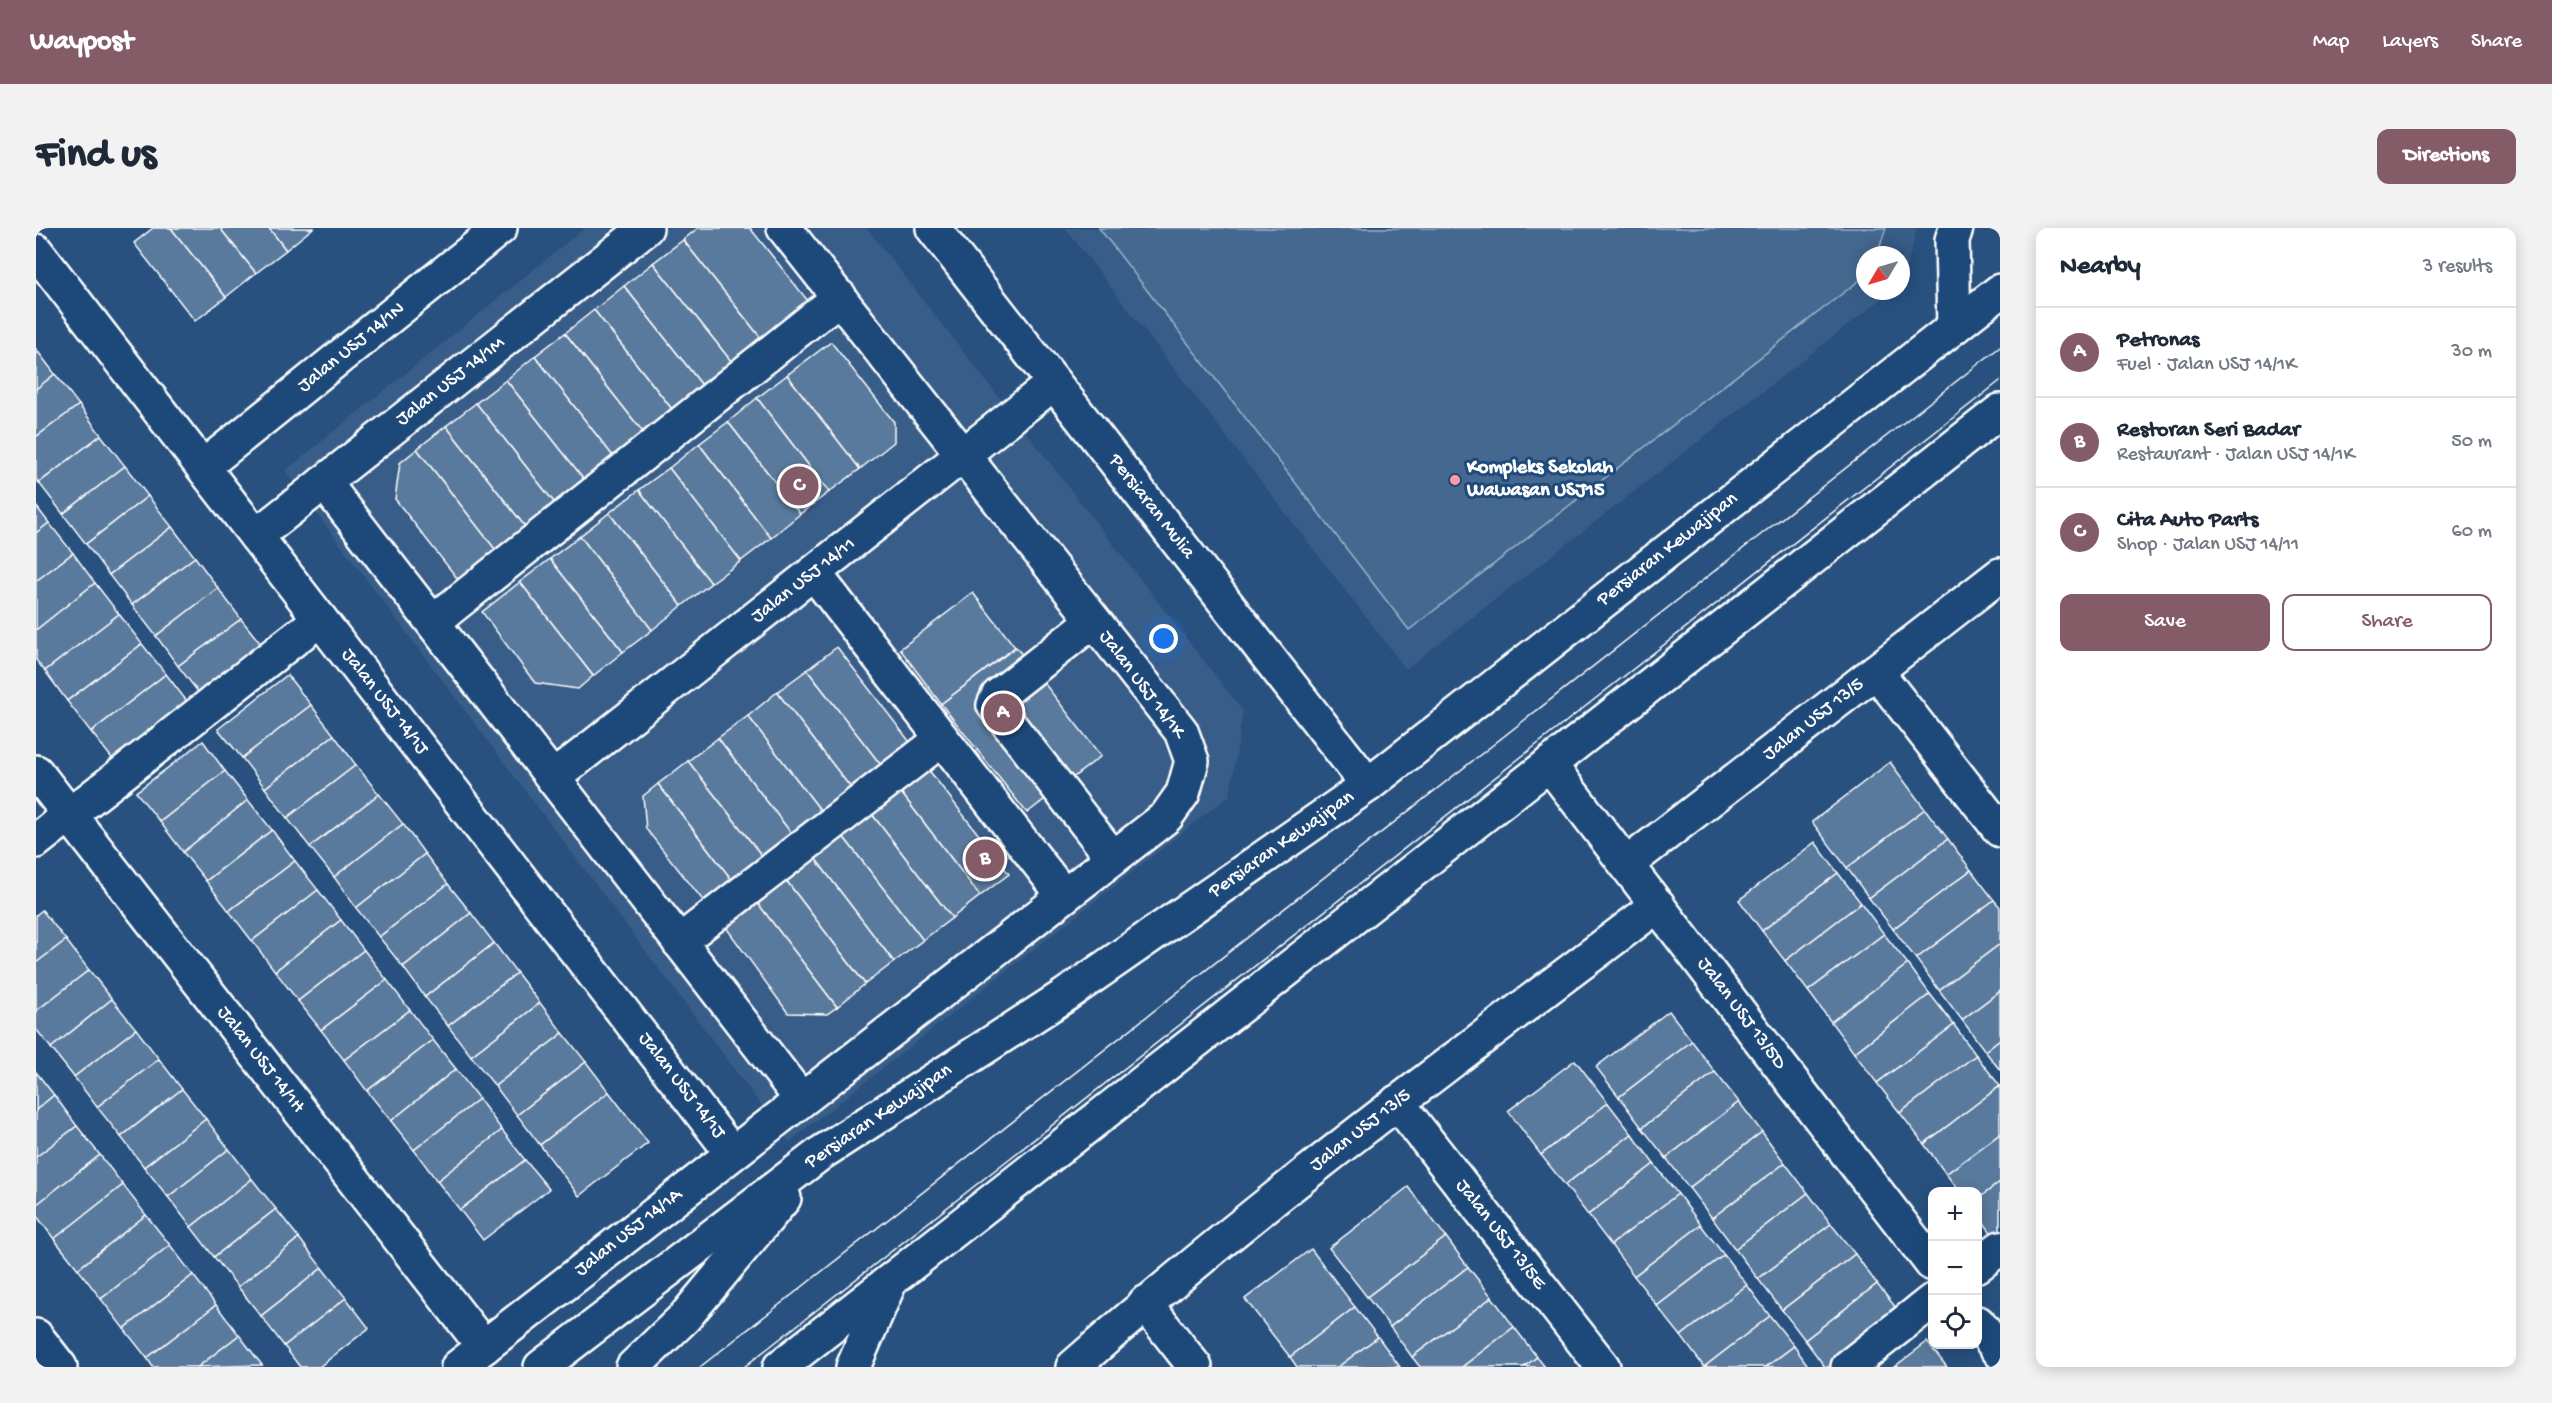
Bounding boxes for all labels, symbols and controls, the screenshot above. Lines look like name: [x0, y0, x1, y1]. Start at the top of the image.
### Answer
text: Waypost: [30, 26, 133, 59]
text: Map: [2313, 30, 2349, 55]
text: Layers: [2382, 30, 2438, 55]
text: Share: [2471, 30, 2522, 55]
button: Directions: [2377, 129, 2516, 184]
text: Find us: [36, 132, 156, 181]
north arrow: [1856, 246, 1910, 300]
text: Nearby: [2060, 252, 2141, 283]
text: 3 results: [2423, 256, 2492, 279]
street label: Jalan USJ 14/1N: [294, 298, 410, 398]
text: Petronas: [2117, 328, 2199, 354]
street label: Jalan USJ 14/1M: [392, 332, 510, 432]
text: A: [2074, 341, 2085, 364]
text: 30 m: [2451, 341, 2492, 364]
text: Fuel · Jalan USJ 14/1K: [2117, 354, 2296, 377]
text: Restoran Seri Badar: [2117, 418, 2300, 444]
text: B: [2074, 431, 2085, 454]
text: 50 m: [2451, 431, 2492, 454]
text: Restaurant · Jalan USJ 14/1K: [2117, 444, 2354, 467]
street label: Persiaran Mulia: [1102, 449, 1200, 565]
place label: Kompleks Sekolah Wawasan USJ15: [1466, 457, 1614, 503]
pin: C: [780, 464, 819, 508]
marker: Kompleks Sekolah Wawasan USJ15: [1448, 473, 1462, 487]
street label: Persiaran Kewajipan: [1592, 488, 1743, 613]
text: Cita Auto Parts: [2117, 508, 2258, 534]
text: C: [2074, 521, 2085, 544]
text: 60 m: [2452, 521, 2492, 544]
street label: Jalan USJ 14/11: [747, 533, 861, 629]
text: Shop · Jalan USJ 14/11: [2117, 534, 2299, 557]
button: Save: [2060, 594, 2270, 651]
button: Share: [2282, 594, 2492, 651]
your location: [1149, 624, 1178, 653]
street label: Jalan USJ 14/1K: [1093, 627, 1190, 745]
street label: Jalan USJ 14/1J: [335, 644, 434, 761]
street label: Jalan USJ 13/5: [1759, 674, 1869, 766]
pin: A: [984, 690, 1022, 736]
street label: Persiaran Kewajipan: [1204, 786, 1360, 904]
pin: B: [966, 836, 1004, 882]
street label: Jalan USJ 13/5D: [1691, 953, 1791, 1075]
street label: Jalan USJ 14/1H: [211, 1002, 309, 1119]
street label: Jalan USJ 14/1J: [632, 1028, 731, 1145]
street label: Persiaran Kewajipan: [800, 1059, 957, 1175]
street label: Jalan USJ 13/5: [1306, 1085, 1416, 1177]
street label: Jalan USJ 13/5E: [1450, 1175, 1551, 1296]
street label: Jalan USJ 14/1A: [571, 1183, 688, 1282]
map controls: [1928, 1187, 1982, 1349]
button: +: [1928, 1187, 1982, 1241]
button: −: [1928, 1241, 1982, 1295]
button: locate: [1928, 1295, 1982, 1349]

